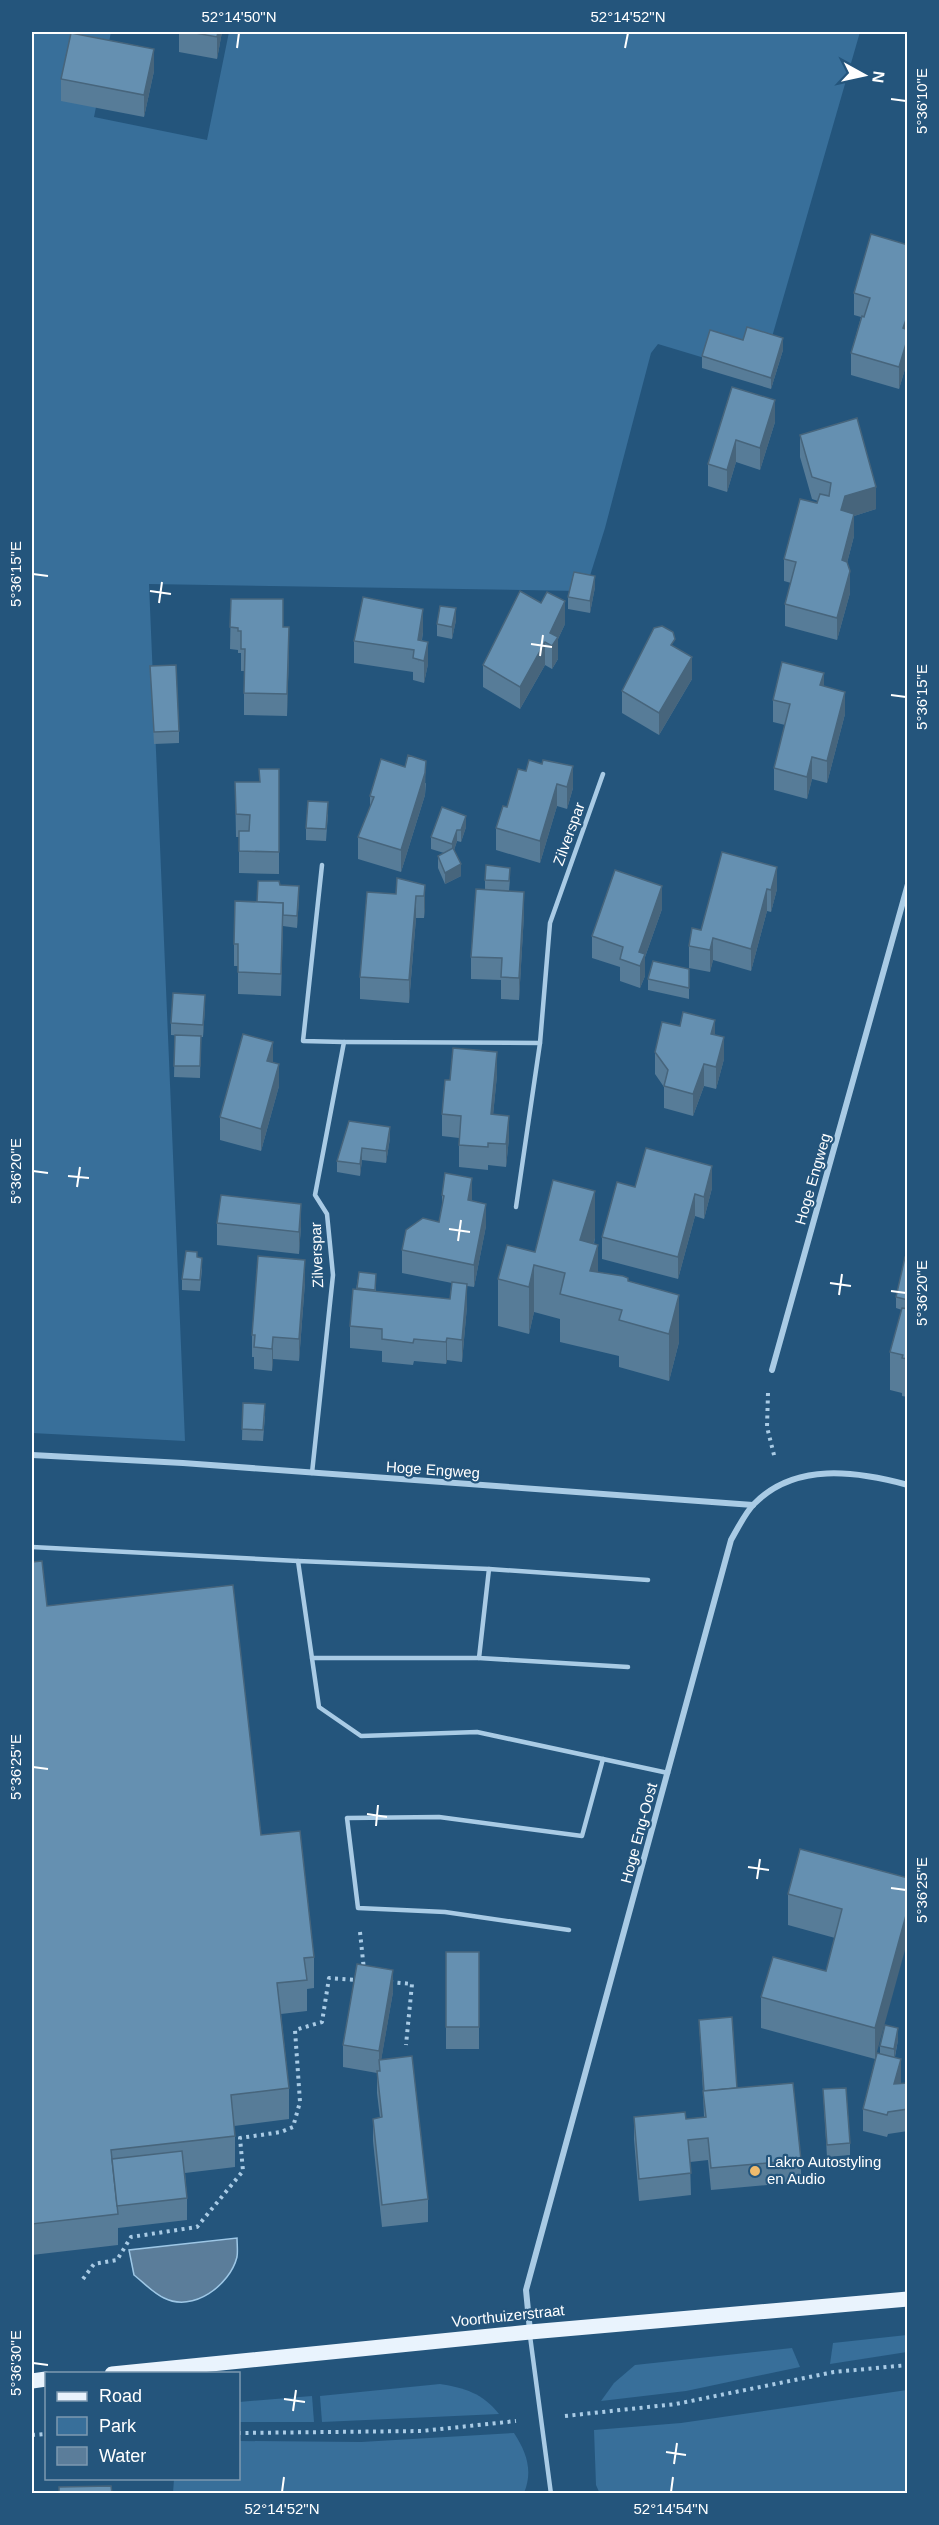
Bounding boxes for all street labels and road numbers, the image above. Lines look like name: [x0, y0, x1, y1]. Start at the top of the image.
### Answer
street label: Zilverspar: [549, 800, 588, 868]
street label: Hoge Engweg: [791, 1131, 834, 1226]
street label: Zilverspar: [307, 1222, 326, 1288]
street label: Hoge Engweg: [385, 1458, 481, 1481]
street label: Hoge Eng-Oost: [617, 1780, 660, 1885]
street label: Voorthuizerstraat: [451, 2301, 566, 2330]

